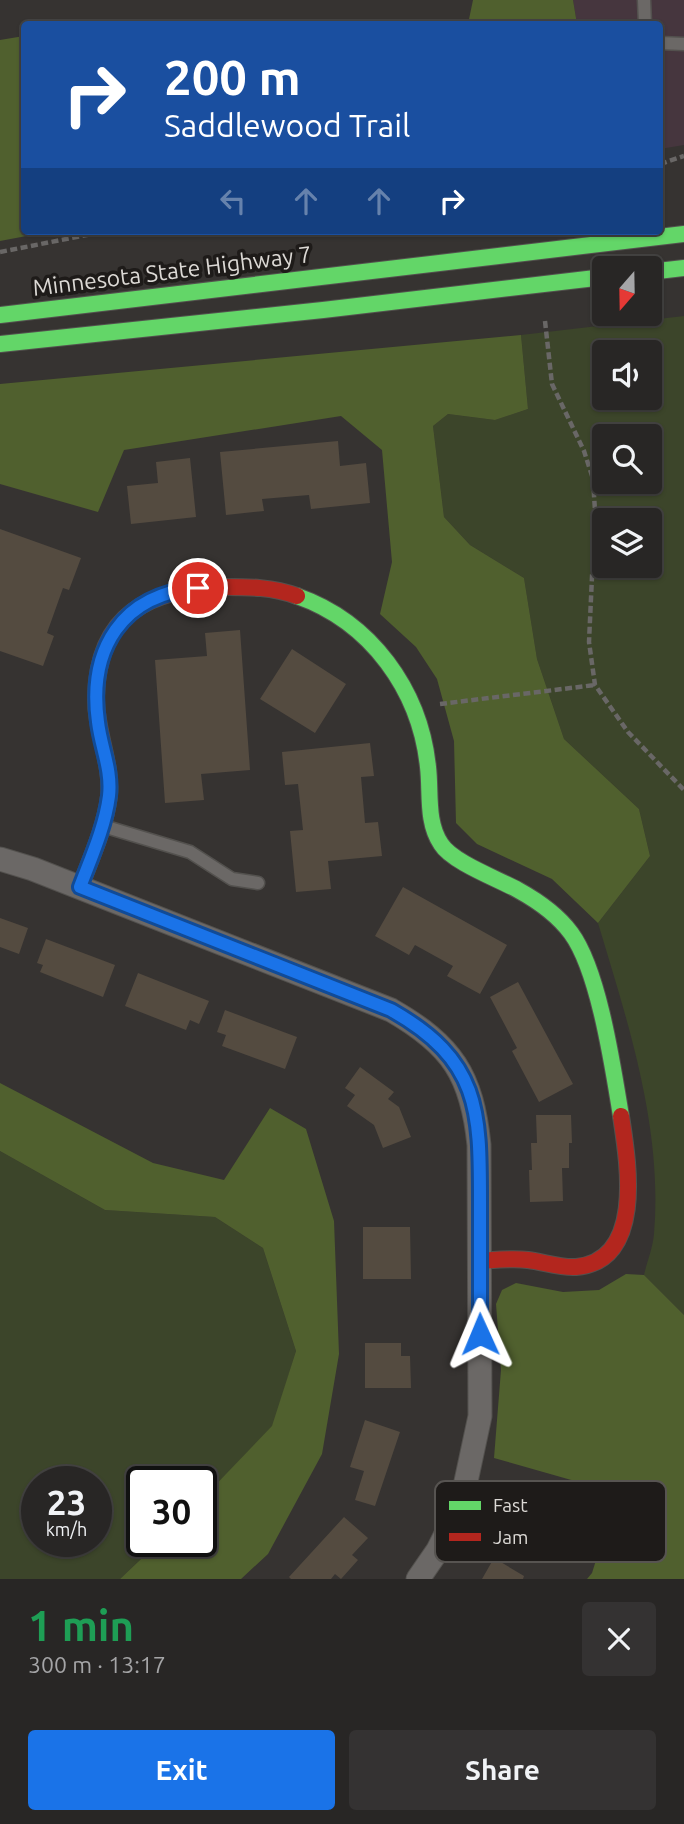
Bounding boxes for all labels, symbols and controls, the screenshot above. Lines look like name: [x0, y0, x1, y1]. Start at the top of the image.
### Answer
icon: right: [49, 49, 140, 140]
text: 200 m: [164, 49, 301, 104]
text: Saddlewood Trail: [164, 107, 410, 143]
icon: left: [214, 182, 252, 220]
icon: ahead: [287, 182, 325, 220]
icon: ahead: [360, 182, 398, 220]
icon: right: [433, 182, 471, 220]
street label: Minnesota State Highway 7: [31, 241, 313, 300]
north arrow: [592, 256, 662, 326]
map controls: [592, 256, 662, 578]
button: sound: [592, 340, 662, 410]
button: search: [592, 424, 662, 494]
button: layers: [592, 508, 662, 578]
pin: [168, 558, 228, 618]
icon: arrive: [179, 569, 217, 607]
position arrow: [443, 1297, 517, 1371]
speed limit sign: 30: [126, 1466, 217, 1557]
legend: [435, 1481, 666, 1562]
text: 23: [47, 1482, 86, 1522]
text: Fast: [493, 1494, 528, 1516]
text: km/h: [46, 1519, 87, 1539]
text: Jam: [493, 1526, 529, 1548]
text: 1 min: [28, 1602, 134, 1649]
button: close: [582, 1602, 656, 1676]
text: 300 m · 13:17: [28, 1652, 166, 1677]
button: Exit: [28, 1730, 335, 1810]
button: Share: [349, 1730, 656, 1810]

